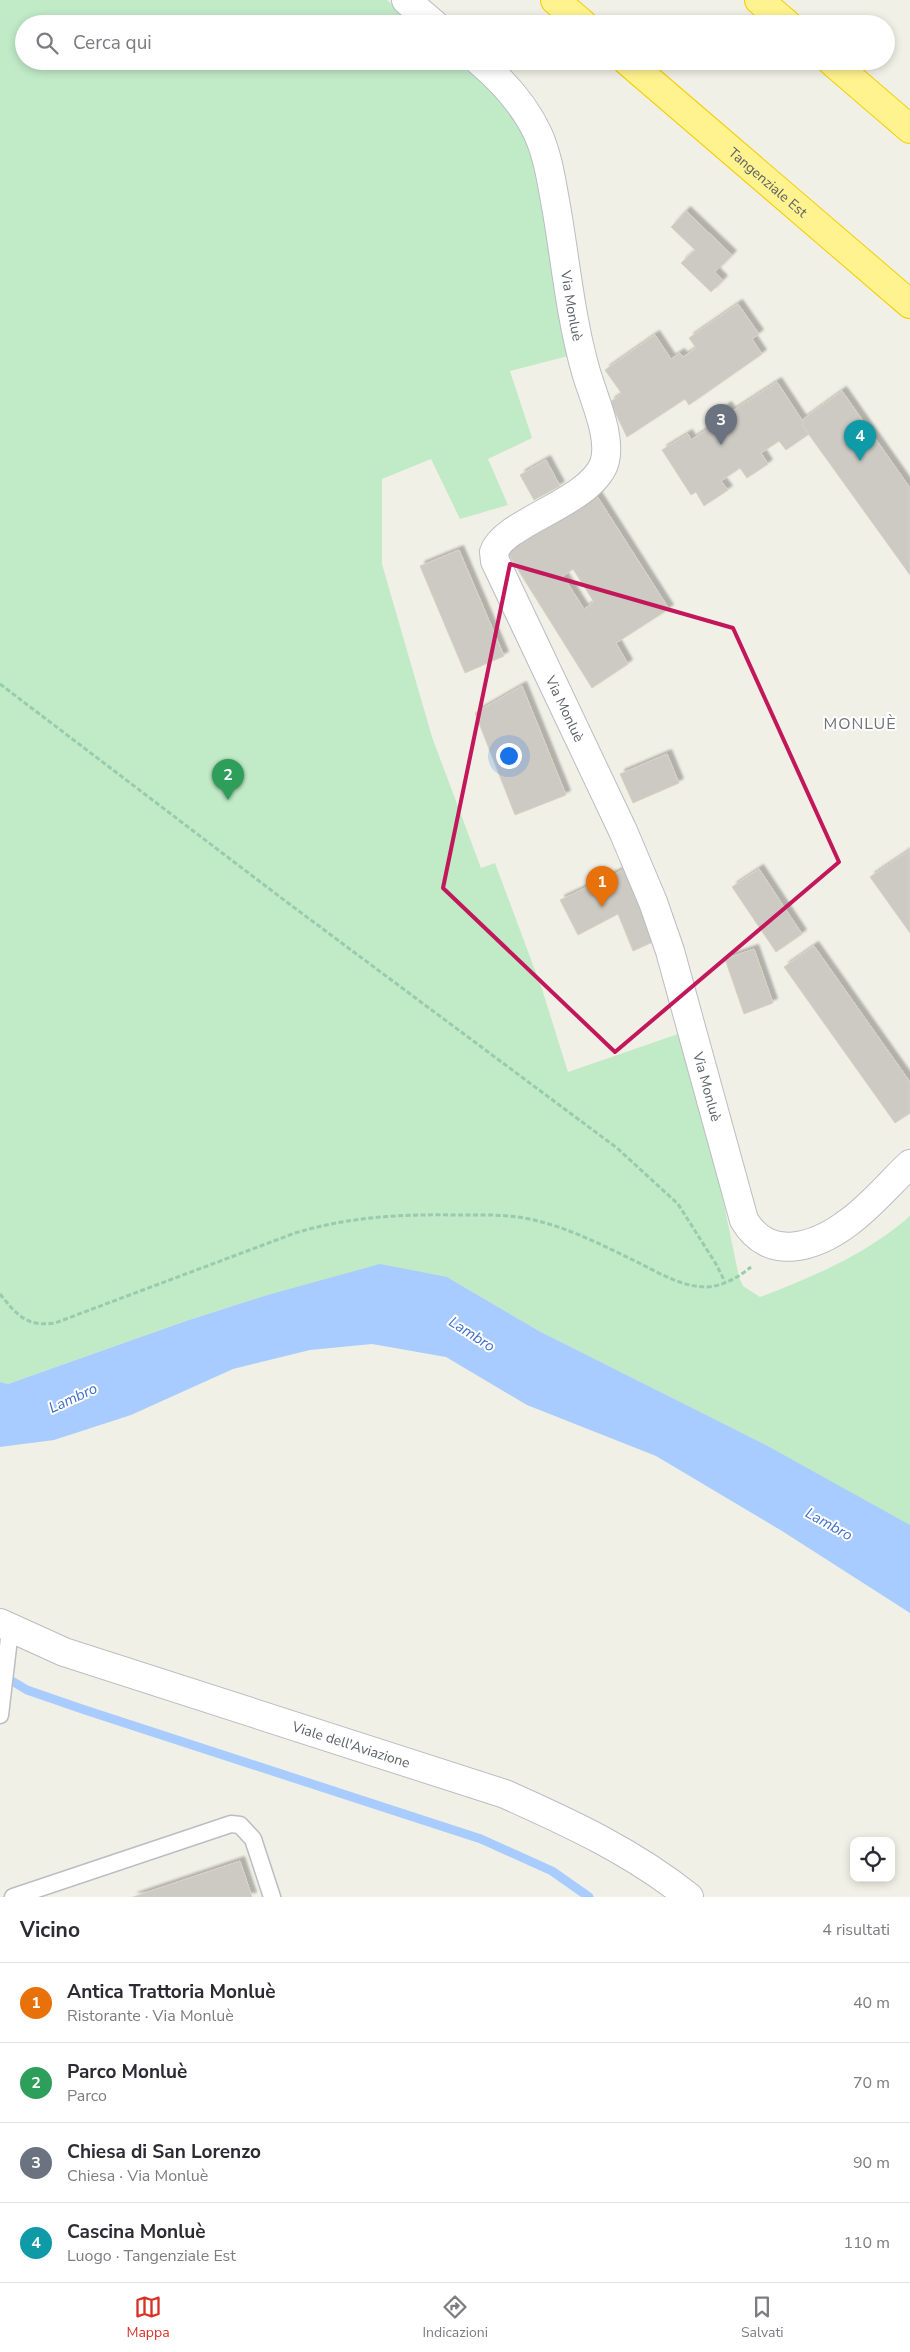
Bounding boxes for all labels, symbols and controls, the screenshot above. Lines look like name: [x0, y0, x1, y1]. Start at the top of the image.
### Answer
search box: [15, 15, 895, 70]
icon: search: [33, 29, 61, 57]
text: Cerca qui: [73, 30, 152, 56]
street label: Tangenziale Est: [724, 143, 811, 222]
street label: Via Monluè: [556, 268, 587, 343]
pin: 3: [705, 404, 737, 445]
pin: 4: [844, 420, 876, 461]
street label: Via Monluè: [540, 672, 588, 745]
district label: MONLUÈ: [823, 713, 897, 735]
your location: [496, 743, 522, 769]
pin: 2: [212, 759, 244, 800]
pin: 1: [586, 866, 618, 907]
street label: Via Monluè: [688, 1049, 725, 1124]
water label: Lambro: [445, 1312, 499, 1356]
water label: Lambro: [46, 1378, 100, 1418]
water label: Lambro: [802, 1503, 856, 1545]
street label: Viale dell'Aviazione: [289, 1717, 412, 1773]
map controls: [850, 1837, 895, 1882]
button: locate: [850, 1837, 895, 1882]
text: Vicino: [20, 1916, 80, 1944]
text: 4 risultati: [822, 1919, 890, 1941]
text: Antica Trattoria Monluè: [67, 1979, 276, 2005]
text: 1: [31, 1992, 41, 2014]
text: 40 m: [853, 1992, 890, 2014]
text: Ristorante · Via Monluè: [67, 2005, 234, 2027]
text: Parco Monluè: [67, 2059, 187, 2085]
text: 2: [31, 2072, 41, 2094]
text: 70 m: [853, 2072, 890, 2094]
text: Parco: [67, 2085, 107, 2107]
text: Chiesa di San Lorenzo: [67, 2139, 261, 2165]
text: 3: [31, 2152, 41, 2174]
text: 90 m: [853, 2152, 890, 2174]
text: Chiesa · Via Monluè: [67, 2165, 208, 2187]
text: Cascina Monluè: [67, 2219, 206, 2245]
text: 4: [31, 2232, 41, 2254]
text: 110 m: [843, 2232, 890, 2254]
text: Luogo · Tangenziale Est: [67, 2245, 236, 2267]
tab: Mappa: [126, 2293, 170, 2342]
tab: Indicazioni: [422, 2293, 488, 2342]
tab: Salvati: [741, 2293, 784, 2342]

